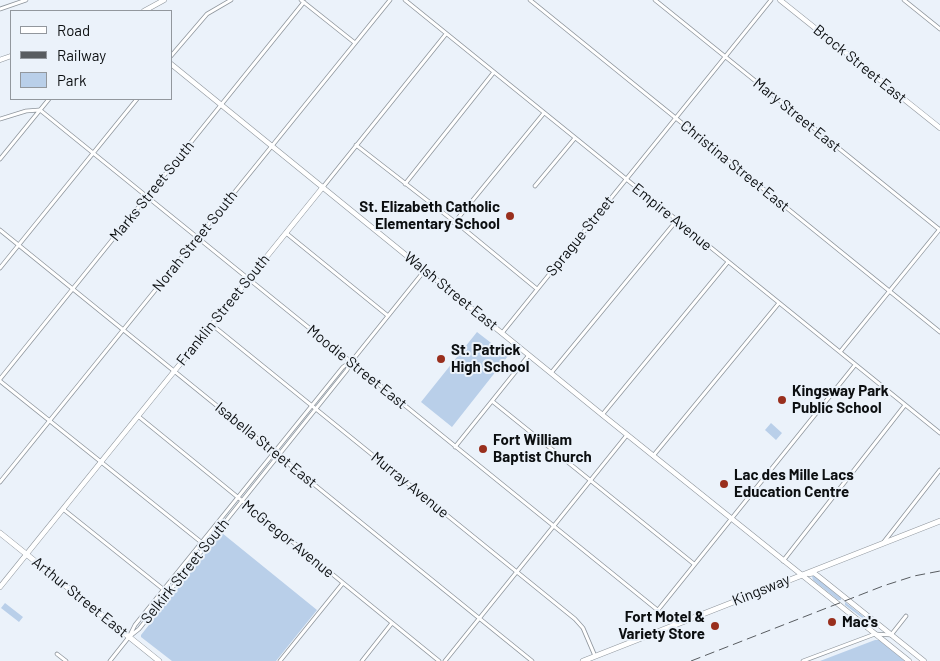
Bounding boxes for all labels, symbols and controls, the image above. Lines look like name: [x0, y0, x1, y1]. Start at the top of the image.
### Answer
legend: [10, 10, 172, 100]
text: Road: [57, 21, 90, 39]
street label: Brock Street East: [810, 21, 910, 107]
text: Railway: [57, 46, 106, 64]
text: Park: [57, 71, 86, 89]
street label: Mary Street East: [750, 74, 844, 156]
street label: Christina Street East: [677, 117, 793, 215]
street label: Marks Street South: [106, 137, 198, 245]
street label: Empire Avenue: [628, 179, 716, 255]
street label: Norah Street South: [149, 187, 241, 295]
street label: Sprague Street: [542, 192, 618, 280]
place label: St. Elizabeth Catholic Elementary School: [359, 198, 500, 233]
marker: St. Elizabeth Catholic Elementary School: [504, 210, 516, 222]
street label: Walsh Street East: [401, 248, 501, 334]
street label: Franklin Street South: [173, 251, 273, 369]
street label: Moodie Street East: [303, 321, 411, 413]
place label: St. Patrick High School: [451, 341, 529, 376]
marker: St. Patrick High School: [435, 353, 447, 365]
place label: Kingsway Park Public School: [792, 382, 889, 417]
marker: Kingsway Park Public School: [776, 394, 788, 406]
street label: Isabella Street East: [211, 398, 321, 492]
place label: Fort William Baptist Church: [493, 431, 592, 466]
marker: Fort William Baptist Church: [477, 443, 489, 455]
street label: Murray Avenue: [367, 448, 453, 522]
place label: Lac des Mille Lacs Education Centre: [734, 466, 854, 501]
marker: Lac des Mille Lacs Education Centre: [718, 478, 730, 490]
street label: McGregor Avenue: [238, 496, 338, 582]
street label: Selkirk Street South: [137, 515, 233, 627]
street label: Arthur Street East: [28, 553, 132, 641]
street label: Kingsway: [729, 570, 793, 610]
place label: Fort Motel & Variety Store: [618, 608, 705, 643]
place label: Mac's: [842, 613, 878, 631]
marker: Mac's: [826, 616, 838, 628]
marker: Fort Motel & Variety Store: [709, 620, 721, 632]

